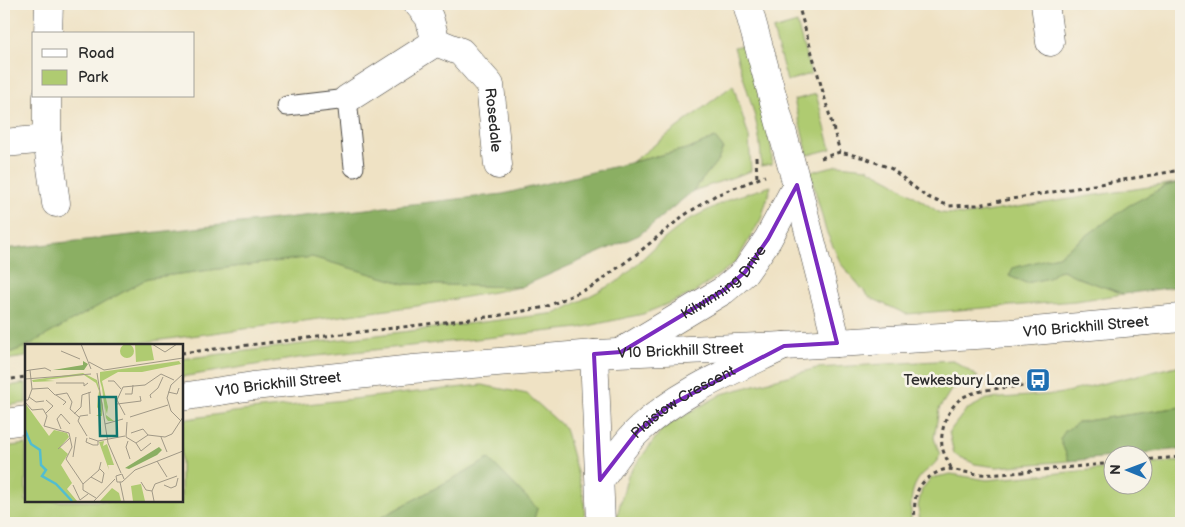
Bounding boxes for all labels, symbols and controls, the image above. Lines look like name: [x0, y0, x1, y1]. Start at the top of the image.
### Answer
legend: [32, 32, 195, 98]
text: Road: [78, 44, 114, 63]
text: Park: [78, 68, 109, 87]
street label: Rosedale: [480, 87, 506, 153]
street label: Kilwinning Drive: [678, 242, 771, 324]
street label: V10 Brickhill Street: [1022, 312, 1150, 342]
street label: V10 Brickhill Street: [617, 339, 744, 363]
inset map: [25, 344, 182, 502]
street label: Plaistow Crescent: [627, 361, 739, 443]
bus stop icon: Tewkesbury Lane: [1025, 367, 1051, 393]
street label: V10 Brickhill Street: [214, 368, 342, 402]
place label: Tewkesbury Lane: [903, 371, 1020, 390]
north arrow: [1102, 444, 1152, 494]
text: N: [1107, 464, 1124, 475]

